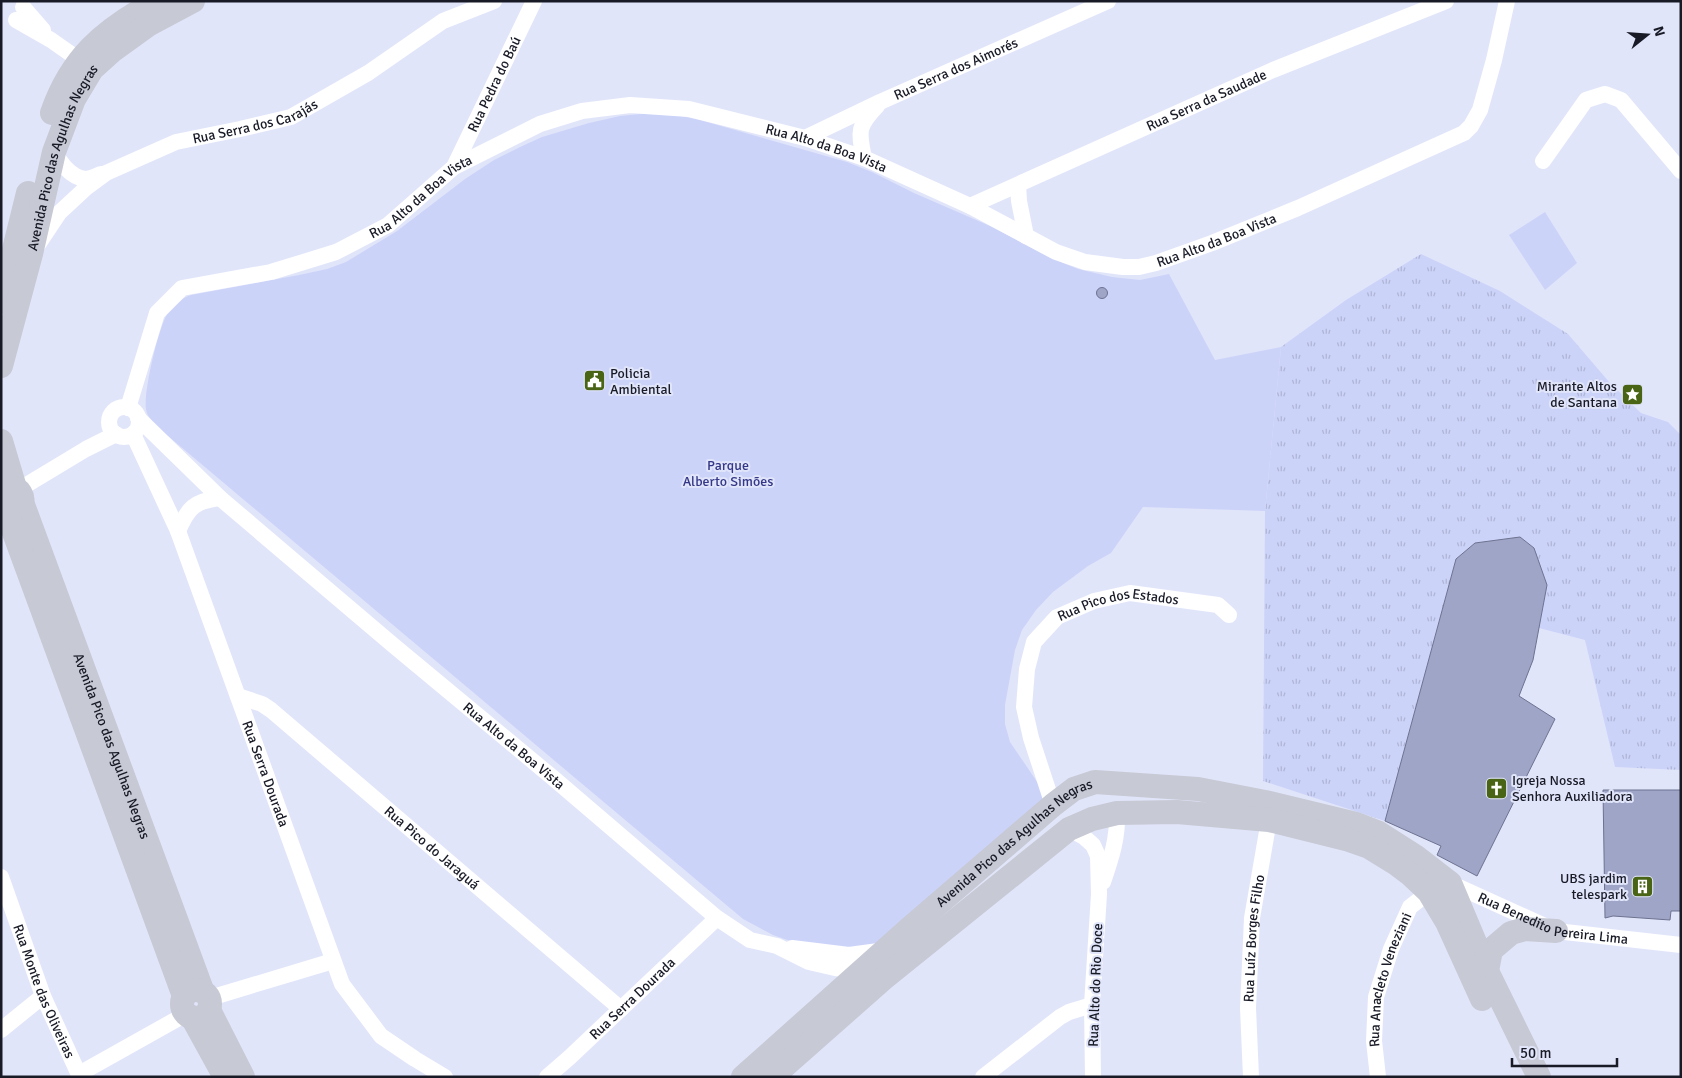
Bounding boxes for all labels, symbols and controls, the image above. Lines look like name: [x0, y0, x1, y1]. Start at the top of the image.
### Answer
north arrow: [1622, 10, 1672, 60]
text: N: [1649, 24, 1669, 38]
street label: Rua Pedra do Baú: [464, 34, 525, 135]
street label: Rua Serra dos Aimorés: [891, 34, 1021, 104]
street label: Avenida Pico das Agulhas Negras: [24, 60, 101, 252]
street label: Rua Serra da Saudade: [1144, 66, 1269, 135]
street label: Rua Serra dos Carajás: [191, 96, 321, 147]
street label: Rua Alto da Boa Vista: [764, 120, 890, 176]
street label: Rua Alto da Boa Vista: [366, 151, 475, 242]
street label: Rua Alto da Boa Vista: [1154, 210, 1279, 271]
place label: Policia Ambiental: [610, 365, 672, 398]
public building icon: Policia Ambiental: [582, 369, 606, 393]
place label: Mirante Altos de Santana: [1537, 378, 1617, 411]
place icon: Mirante Altos de Santana: [1621, 382, 1645, 406]
park label: Parque Alberto Simões: [683, 457, 773, 490]
street label: Rua Pico dos Estados: [1055, 585, 1180, 625]
street label: Avenida Pico das Agulhas Negras: [69, 651, 154, 841]
street label: Rua Alto da Boa Vista: [460, 699, 568, 793]
street label: Rua Serra Dourada: [238, 718, 292, 829]
place label: Igreja Nossa Senhora Auxiliadora: [1512, 772, 1633, 805]
street label: Avenida Pico das Agulhas Negras: [933, 776, 1094, 911]
church icon: Igreja Nossa Senhora Auxiliadora: [1484, 776, 1508, 800]
street label: Rua Pico do Jaraguá: [381, 803, 483, 893]
place label: UBS jardim telespark: [1560, 870, 1627, 903]
street label: Rua Luíz Borges Filho: [1240, 873, 1268, 1003]
building icon: UBS jardim telespark: [1631, 874, 1655, 898]
street label: Rua Benedito Pereira Lima: [1475, 889, 1629, 948]
street label: Rua Anacleto Veneziani: [1366, 910, 1415, 1048]
street label: Rua Monte das Oliveiras: [9, 922, 78, 1061]
street label: Rua Alto do Rio Doce: [1085, 923, 1106, 1047]
street label: Rua Serra Dourada: [586, 954, 679, 1043]
scale bar: [1512, 1036, 1617, 1068]
text: 50 m: [1520, 1044, 1551, 1062]

